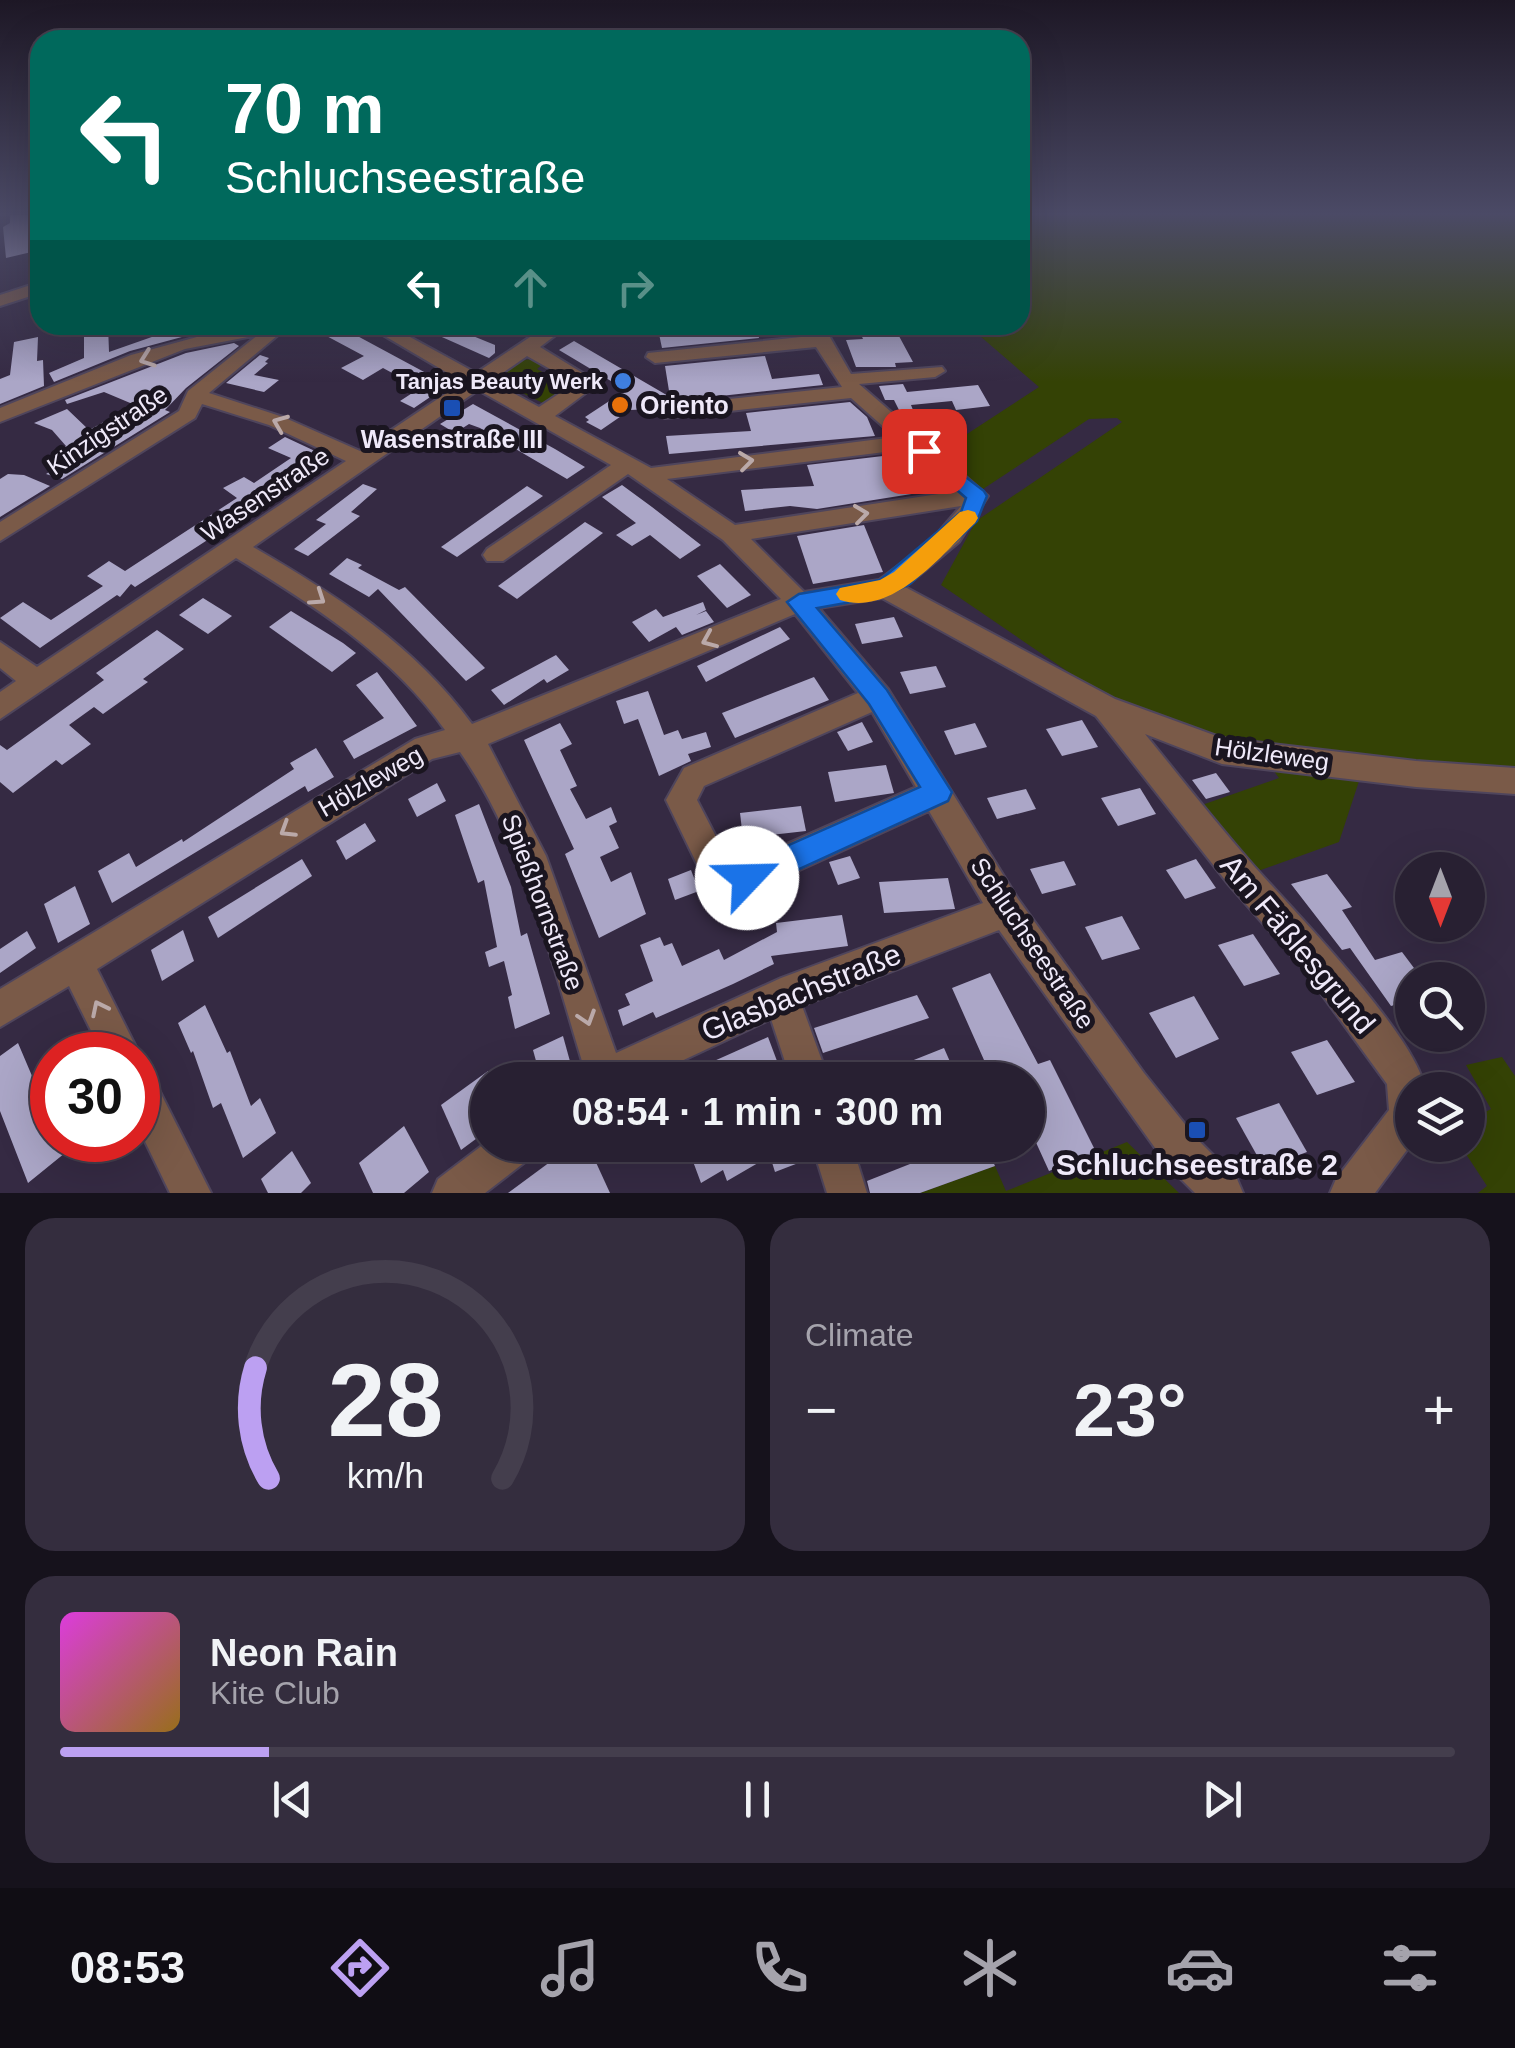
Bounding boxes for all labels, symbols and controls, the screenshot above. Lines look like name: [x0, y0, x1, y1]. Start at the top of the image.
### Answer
icon: left: [60, 70, 190, 200]
text: 70 m: [225, 70, 385, 148]
text: Schluchseestraße: [225, 152, 585, 203]
icon: left: [398, 260, 453, 315]
icon: ahead: [503, 260, 558, 315]
icon: right: [608, 260, 663, 315]
one-way arrow: [139, 347, 156, 368]
place label: Tanjas Beauty Werk: [396, 369, 604, 394]
marker: Tanjas Beauty Werk: [612, 370, 634, 392]
street label: Kinzigstraße: [42, 380, 172, 480]
place label: Oriento: [640, 391, 729, 419]
marker: Oriento: [609, 394, 631, 416]
marker: Wasenstraße III: [441, 397, 463, 419]
pin: [882, 409, 967, 494]
one-way arrow: [273, 415, 290, 435]
icon: arrive: [897, 424, 952, 479]
place label: Wasenstraße III: [361, 425, 543, 453]
street label: Wasenstraße: [196, 441, 334, 547]
one-way arrow: [738, 451, 754, 472]
one-way arrow: [853, 504, 870, 525]
one-way arrow: [307, 586, 326, 604]
one-way arrow: [701, 628, 719, 648]
street label: Hölzleweg: [1213, 732, 1331, 776]
street label: Hölzleweg: [313, 740, 427, 822]
street label: Spießhornstraße: [497, 810, 589, 994]
one-way arrow: [280, 817, 298, 836]
position arrow: [695, 826, 799, 930]
street label: Am Fäßlesgrund: [1214, 848, 1382, 1040]
street label: Schluchseestraße: [965, 852, 1101, 1034]
north arrow: [1395, 852, 1485, 942]
map controls: [1395, 852, 1485, 1162]
street label: Glasbachstraße: [697, 937, 905, 1047]
button: search: [1395, 962, 1485, 1052]
one-way arrow: [91, 1001, 111, 1019]
one-way arrow: [575, 1009, 595, 1026]
speed limit sign: 30: [30, 1032, 160, 1162]
button: layers: [1395, 1072, 1485, 1162]
text: 08:54 · 1 min · 300 m: [572, 1091, 943, 1133]
marker: Schluchseestraße 2: [1186, 1119, 1208, 1141]
place label: Schluchseestraße 2: [1056, 1148, 1338, 1181]
text: Climate: [805, 1317, 913, 1353]
text: 28: [327, 1342, 443, 1458]
text: 23°: [1073, 1368, 1187, 1452]
text: −: [805, 1379, 837, 1441]
text: +: [1423, 1379, 1455, 1441]
text: km/h: [346, 1456, 424, 1496]
text: Neon Rain: [210, 1632, 398, 1674]
text: Kite Club: [210, 1675, 340, 1711]
icon: previous: [265, 1772, 320, 1827]
icon: pause: [730, 1772, 785, 1827]
icon: next: [1195, 1772, 1250, 1827]
icon: directions: [325, 1933, 395, 2003]
icon: music: [535, 1933, 605, 2003]
icon: phone: [745, 1933, 815, 2003]
icon: climate: [955, 1933, 1025, 2003]
icon: car: [1165, 1933, 1235, 2003]
icon: filters: [1375, 1933, 1445, 2003]
text: 08:53: [70, 1942, 185, 1993]

